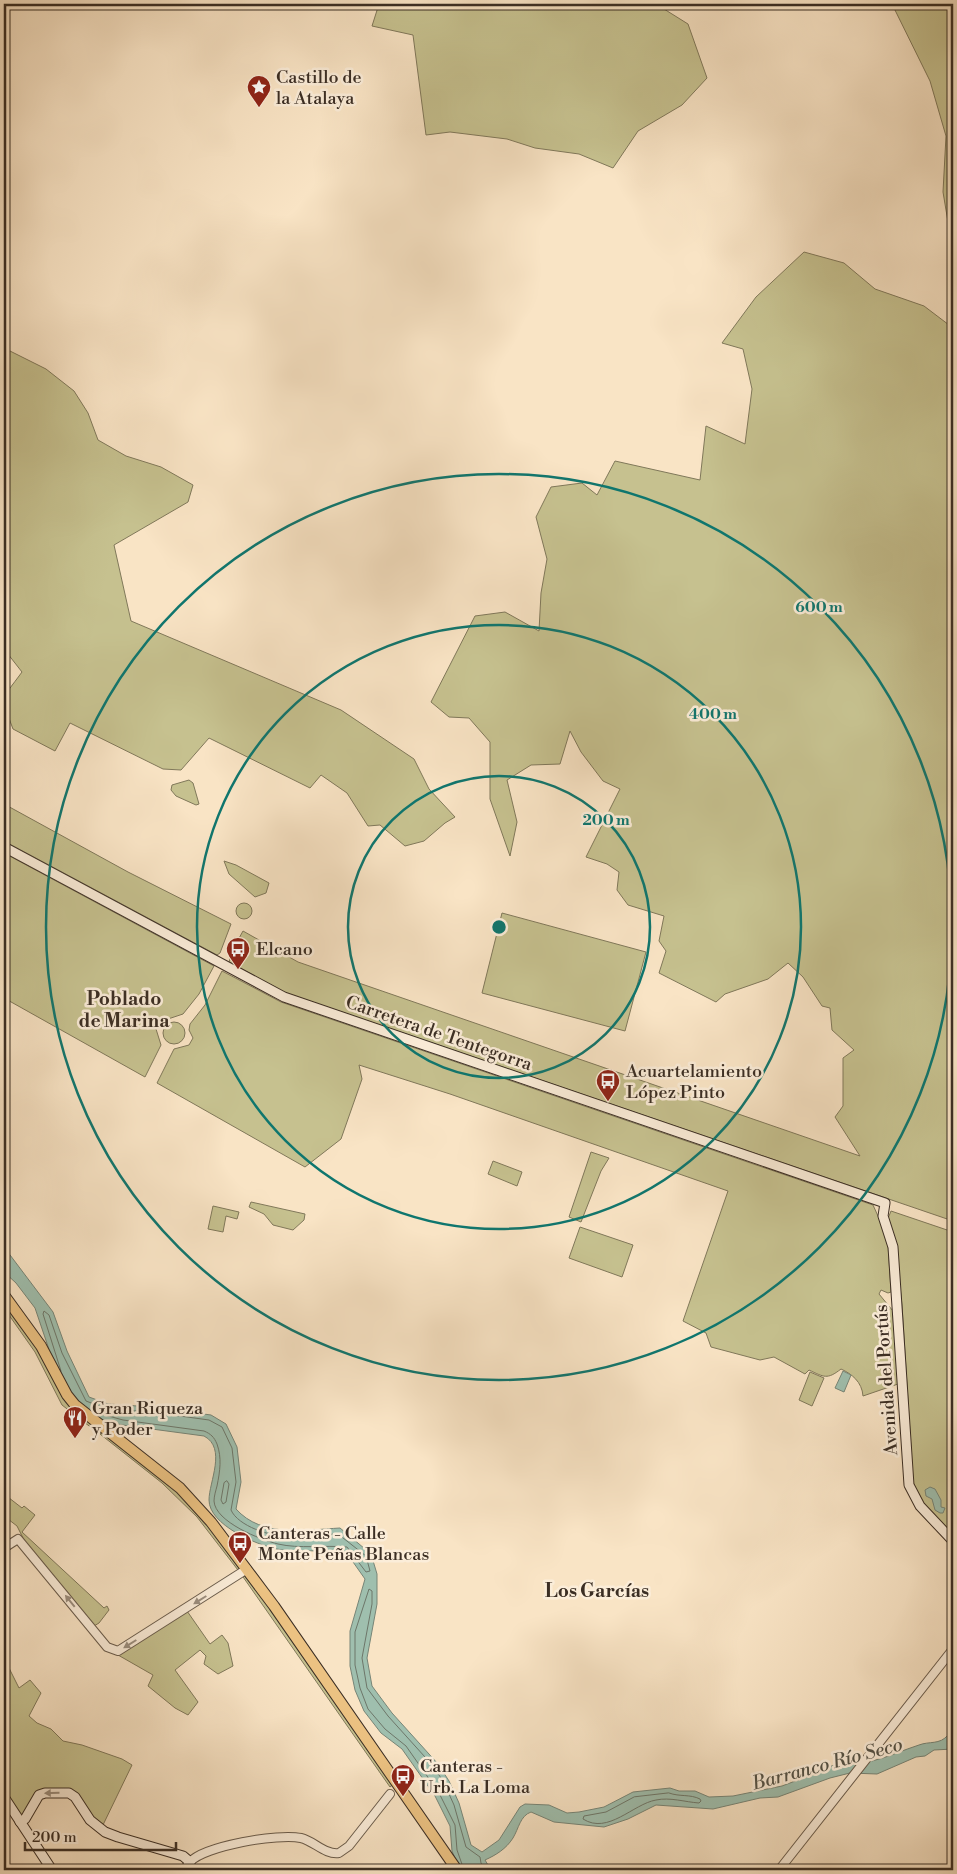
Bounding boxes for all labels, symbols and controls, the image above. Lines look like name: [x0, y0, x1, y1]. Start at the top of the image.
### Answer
place label: Castillo de la Atalaya: [276, 66, 362, 110]
place icon: Castillo de la Atalaya: [246, 74, 272, 108]
text: 600 m: [795, 598, 843, 617]
text: 400 m: [689, 705, 737, 724]
text: 200 m: [582, 811, 630, 830]
centre of rings: [490, 918, 508, 936]
bus stop icon: Elcano: [225, 936, 251, 970]
place label: Elcano: [256, 938, 313, 961]
district label: Poblado de Marina: [78, 987, 170, 1033]
street label: Carretera de Tentegorra: [343, 991, 536, 1077]
place label: Acuartelamiento López Pinto: [625, 1060, 762, 1104]
bus stop icon: Acuartelamiento López Pinto: [595, 1068, 621, 1102]
street label: Avenida del Portús: [870, 1304, 903, 1457]
place label: Gran Riqueza y Poder: [91, 1397, 204, 1441]
restaurant icon: Gran Riqueza y Poder: [62, 1405, 88, 1439]
place label: Canteras - Calle Monte Peñas Blancas: [258, 1522, 429, 1566]
bus stop icon: Canteras - Calle Monte Peñas Blancas: [227, 1530, 253, 1564]
district label: Los Garcías: [545, 1579, 649, 1603]
one-way arrow: [64, 1595, 75, 1608]
one-way arrow: [194, 1595, 207, 1604]
one-way arrow: [123, 1639, 136, 1649]
water label: Barranco Río Seco: [748, 1732, 905, 1796]
place label: Canteras - Urb. La Loma: [420, 1755, 531, 1799]
bus stop icon: Canteras - Urb. La Loma: [390, 1763, 416, 1797]
one-way arrow: [44, 1790, 60, 1798]
scale bar: [25, 1819, 176, 1851]
text: 200 m: [32, 1828, 77, 1847]

